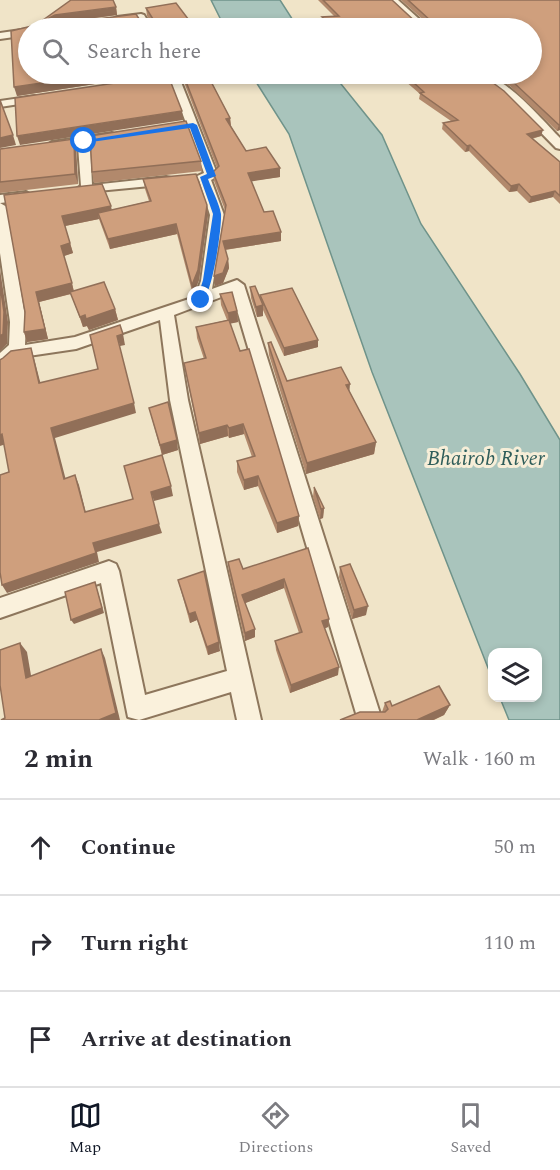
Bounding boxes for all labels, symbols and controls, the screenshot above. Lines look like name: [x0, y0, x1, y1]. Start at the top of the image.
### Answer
search box: [18, 18, 542, 84]
icon: search: [39, 35, 72, 68]
text: Search here: [87, 35, 201, 68]
route start: [70, 127, 96, 153]
route end: [187, 286, 213, 312]
water label: Bhairob River: [427, 443, 546, 475]
map controls: [488, 648, 542, 702]
button: layers: [488, 648, 542, 702]
text: 2 min: [24, 739, 93, 779]
text: Walk · 160 m: [423, 744, 536, 774]
icon: ahead: [24, 831, 57, 864]
text: Continue: [81, 831, 176, 864]
text: 50 m: [494, 832, 536, 862]
icon: right: [24, 927, 57, 960]
text: Turn right: [81, 927, 188, 960]
text: 110 m: [484, 928, 536, 958]
icon: arrive: [24, 1023, 57, 1056]
text: Arrive at destination: [81, 1023, 292, 1056]
tab: Map: [69, 1099, 102, 1159]
tab: Directions: [239, 1099, 313, 1159]
tab: Saved: [450, 1099, 491, 1159]

